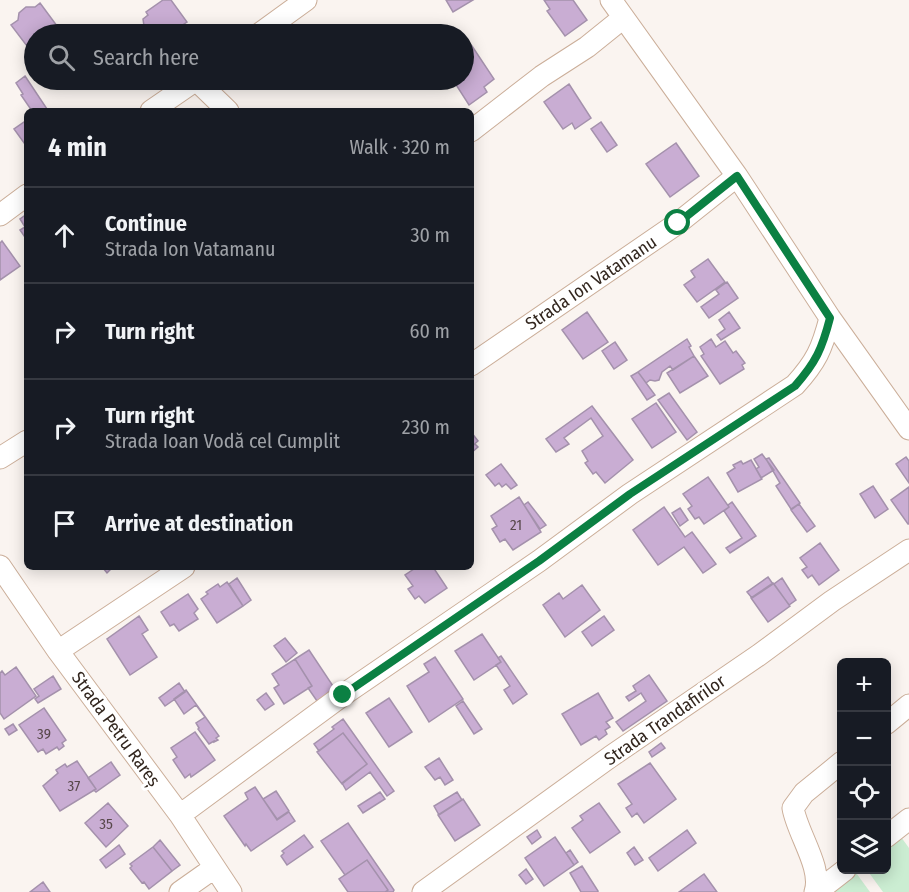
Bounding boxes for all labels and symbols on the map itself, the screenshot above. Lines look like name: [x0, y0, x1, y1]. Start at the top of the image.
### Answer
route start: [664, 209, 690, 235]
street label: Strada Ion Vatamanu: [521, 231, 661, 335]
house number: 21: [510, 516, 522, 534]
street label: Strada Petru Rareș: [67, 667, 165, 791]
street label: Strada Trandafirilor: [600, 670, 730, 770]
route end: [329, 681, 355, 707]
house number: 39: [37, 725, 51, 743]
house number: 37: [68, 777, 80, 795]
house number: 35: [99, 815, 113, 833]

